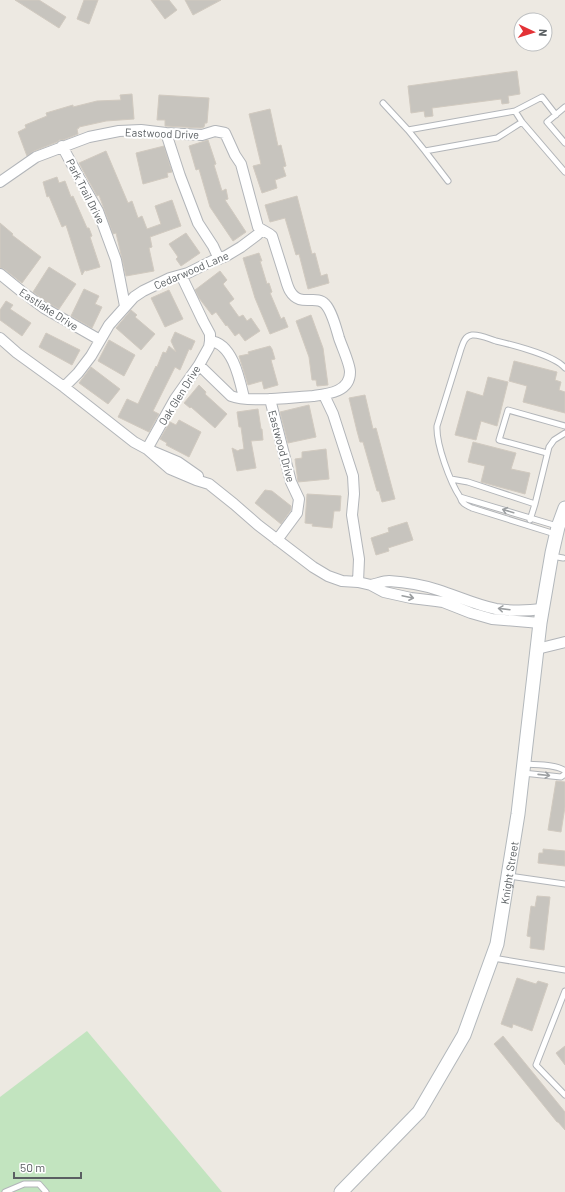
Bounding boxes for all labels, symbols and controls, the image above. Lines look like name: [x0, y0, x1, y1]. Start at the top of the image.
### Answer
north arrow: [513, 12, 553, 52]
text: N: [537, 29, 550, 37]
street label: Eastwood Drive: [125, 125, 199, 141]
street label: Park Trail Drive: [64, 156, 108, 226]
street label: Cedarwood Lane: [152, 248, 230, 292]
street label: Eastlake Drive: [17, 285, 81, 333]
street label: Oak Glen Drive: [156, 363, 203, 427]
street label: Eastwood Drive: [266, 409, 298, 484]
one-way arrow: [501, 507, 514, 514]
one-way arrow: [401, 594, 414, 602]
one-way arrow: [498, 606, 511, 613]
one-way arrow: [537, 771, 550, 779]
street label: Knight Street: [497, 840, 520, 905]
scale bar: [14, 1154, 81, 1180]
text: 50 m: [20, 1160, 45, 1174]

